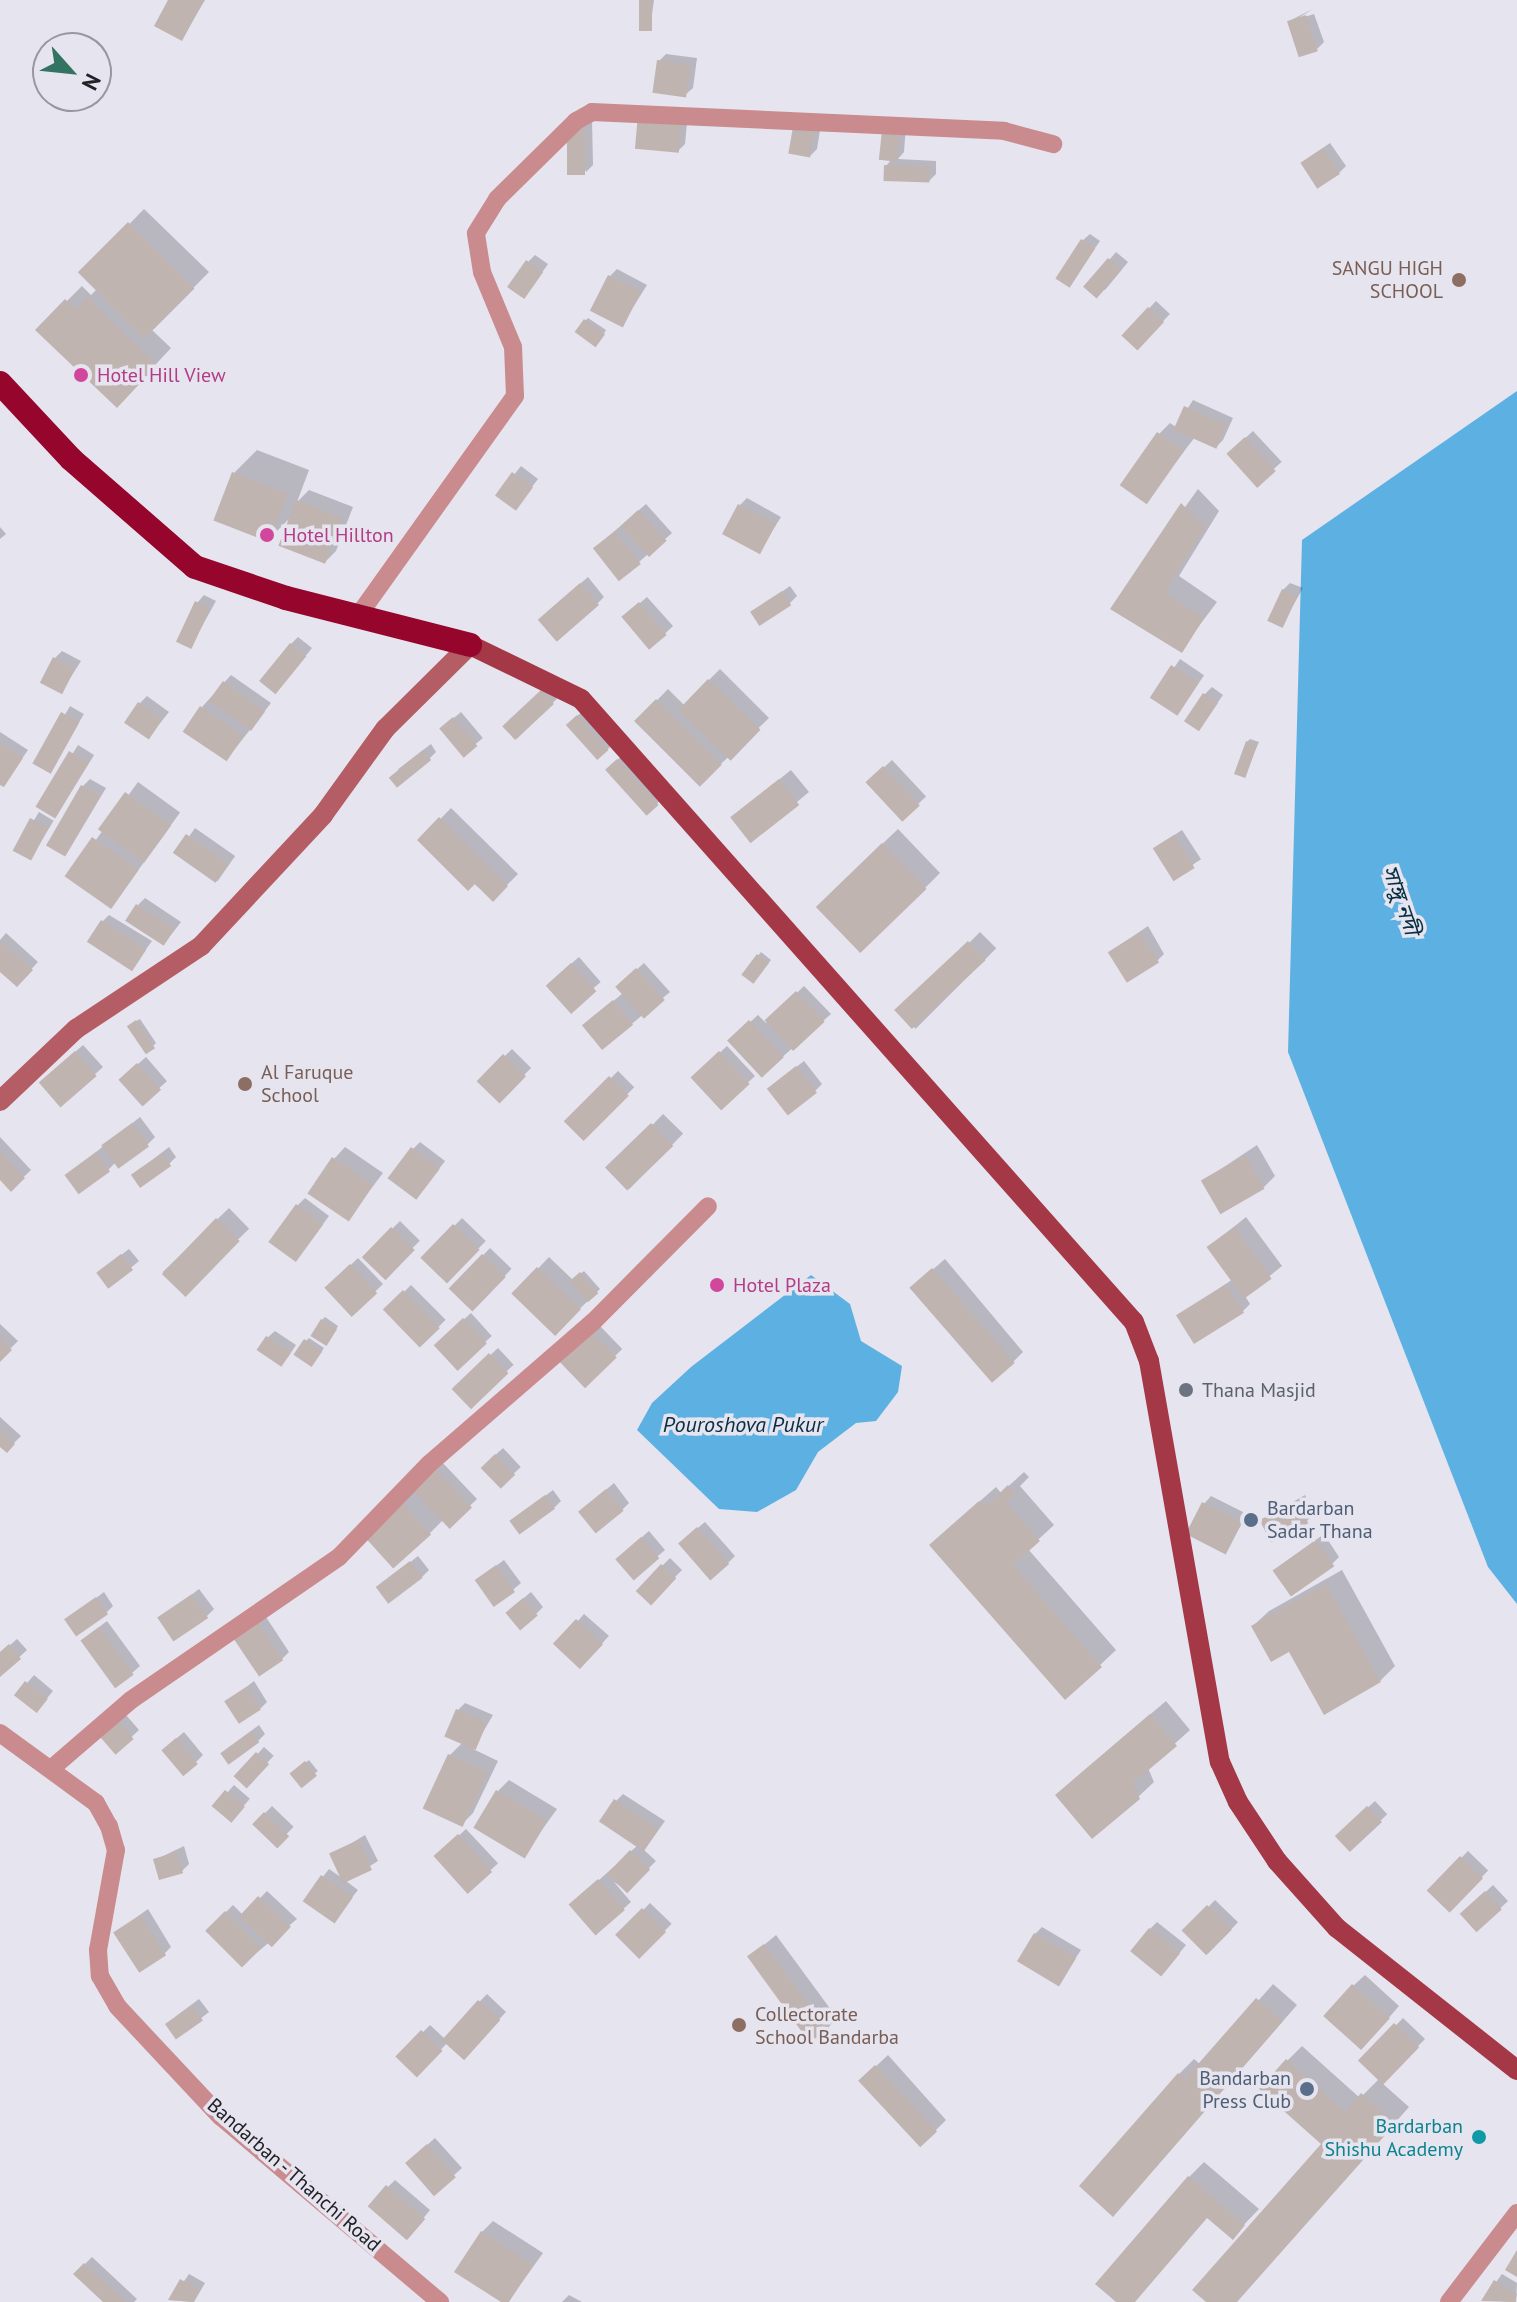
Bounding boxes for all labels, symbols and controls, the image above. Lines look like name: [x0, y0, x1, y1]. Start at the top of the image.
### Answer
north arrow: [32, 32, 112, 112]
text: N: [76, 69, 107, 95]
place label: SANGU HIGH SCHOOL: [1332, 256, 1443, 303]
marker: SANGU HIGH SCHOOL: [1450, 271, 1468, 289]
place label: Hotel Hill View: [97, 363, 226, 387]
marker: Hotel Hill View: [72, 366, 90, 384]
place label: Hotel Hillton: [283, 523, 394, 547]
marker: Hotel Hillton: [258, 526, 276, 544]
water label: সাঙ্গু নদী: [1377, 862, 1425, 938]
place label: Al Faruque School: [261, 1060, 353, 1107]
marker: Al Faruque School: [236, 1075, 254, 1093]
place label: Hotel Plaza: [733, 1273, 831, 1297]
marker: Hotel Plaza: [708, 1276, 726, 1294]
place label: Thana Masjid: [1202, 1378, 1316, 1402]
marker: Thana Masjid: [1177, 1381, 1195, 1399]
water label: Pouroshova Pukur: [663, 1412, 823, 1438]
place label: Bardarban Sadar Thana: [1267, 1496, 1373, 1543]
marker: Bardarban Sadar Thana: [1242, 1511, 1260, 1529]
place label: Collectorate School Bandarba: [755, 2002, 899, 2049]
marker: Collectorate School Bandarba: [730, 2016, 748, 2034]
place label: Bandarban Press Club: [1199, 2066, 1291, 2113]
marker: Bandarban Press Club: [1298, 2080, 1316, 2098]
street label: Bandarban - Thanchi Road: [201, 2092, 387, 2258]
place label: Bardarban Shishu Academy: [1324, 2114, 1463, 2161]
marker: Bardarban Shishu Academy: [1470, 2128, 1488, 2146]

